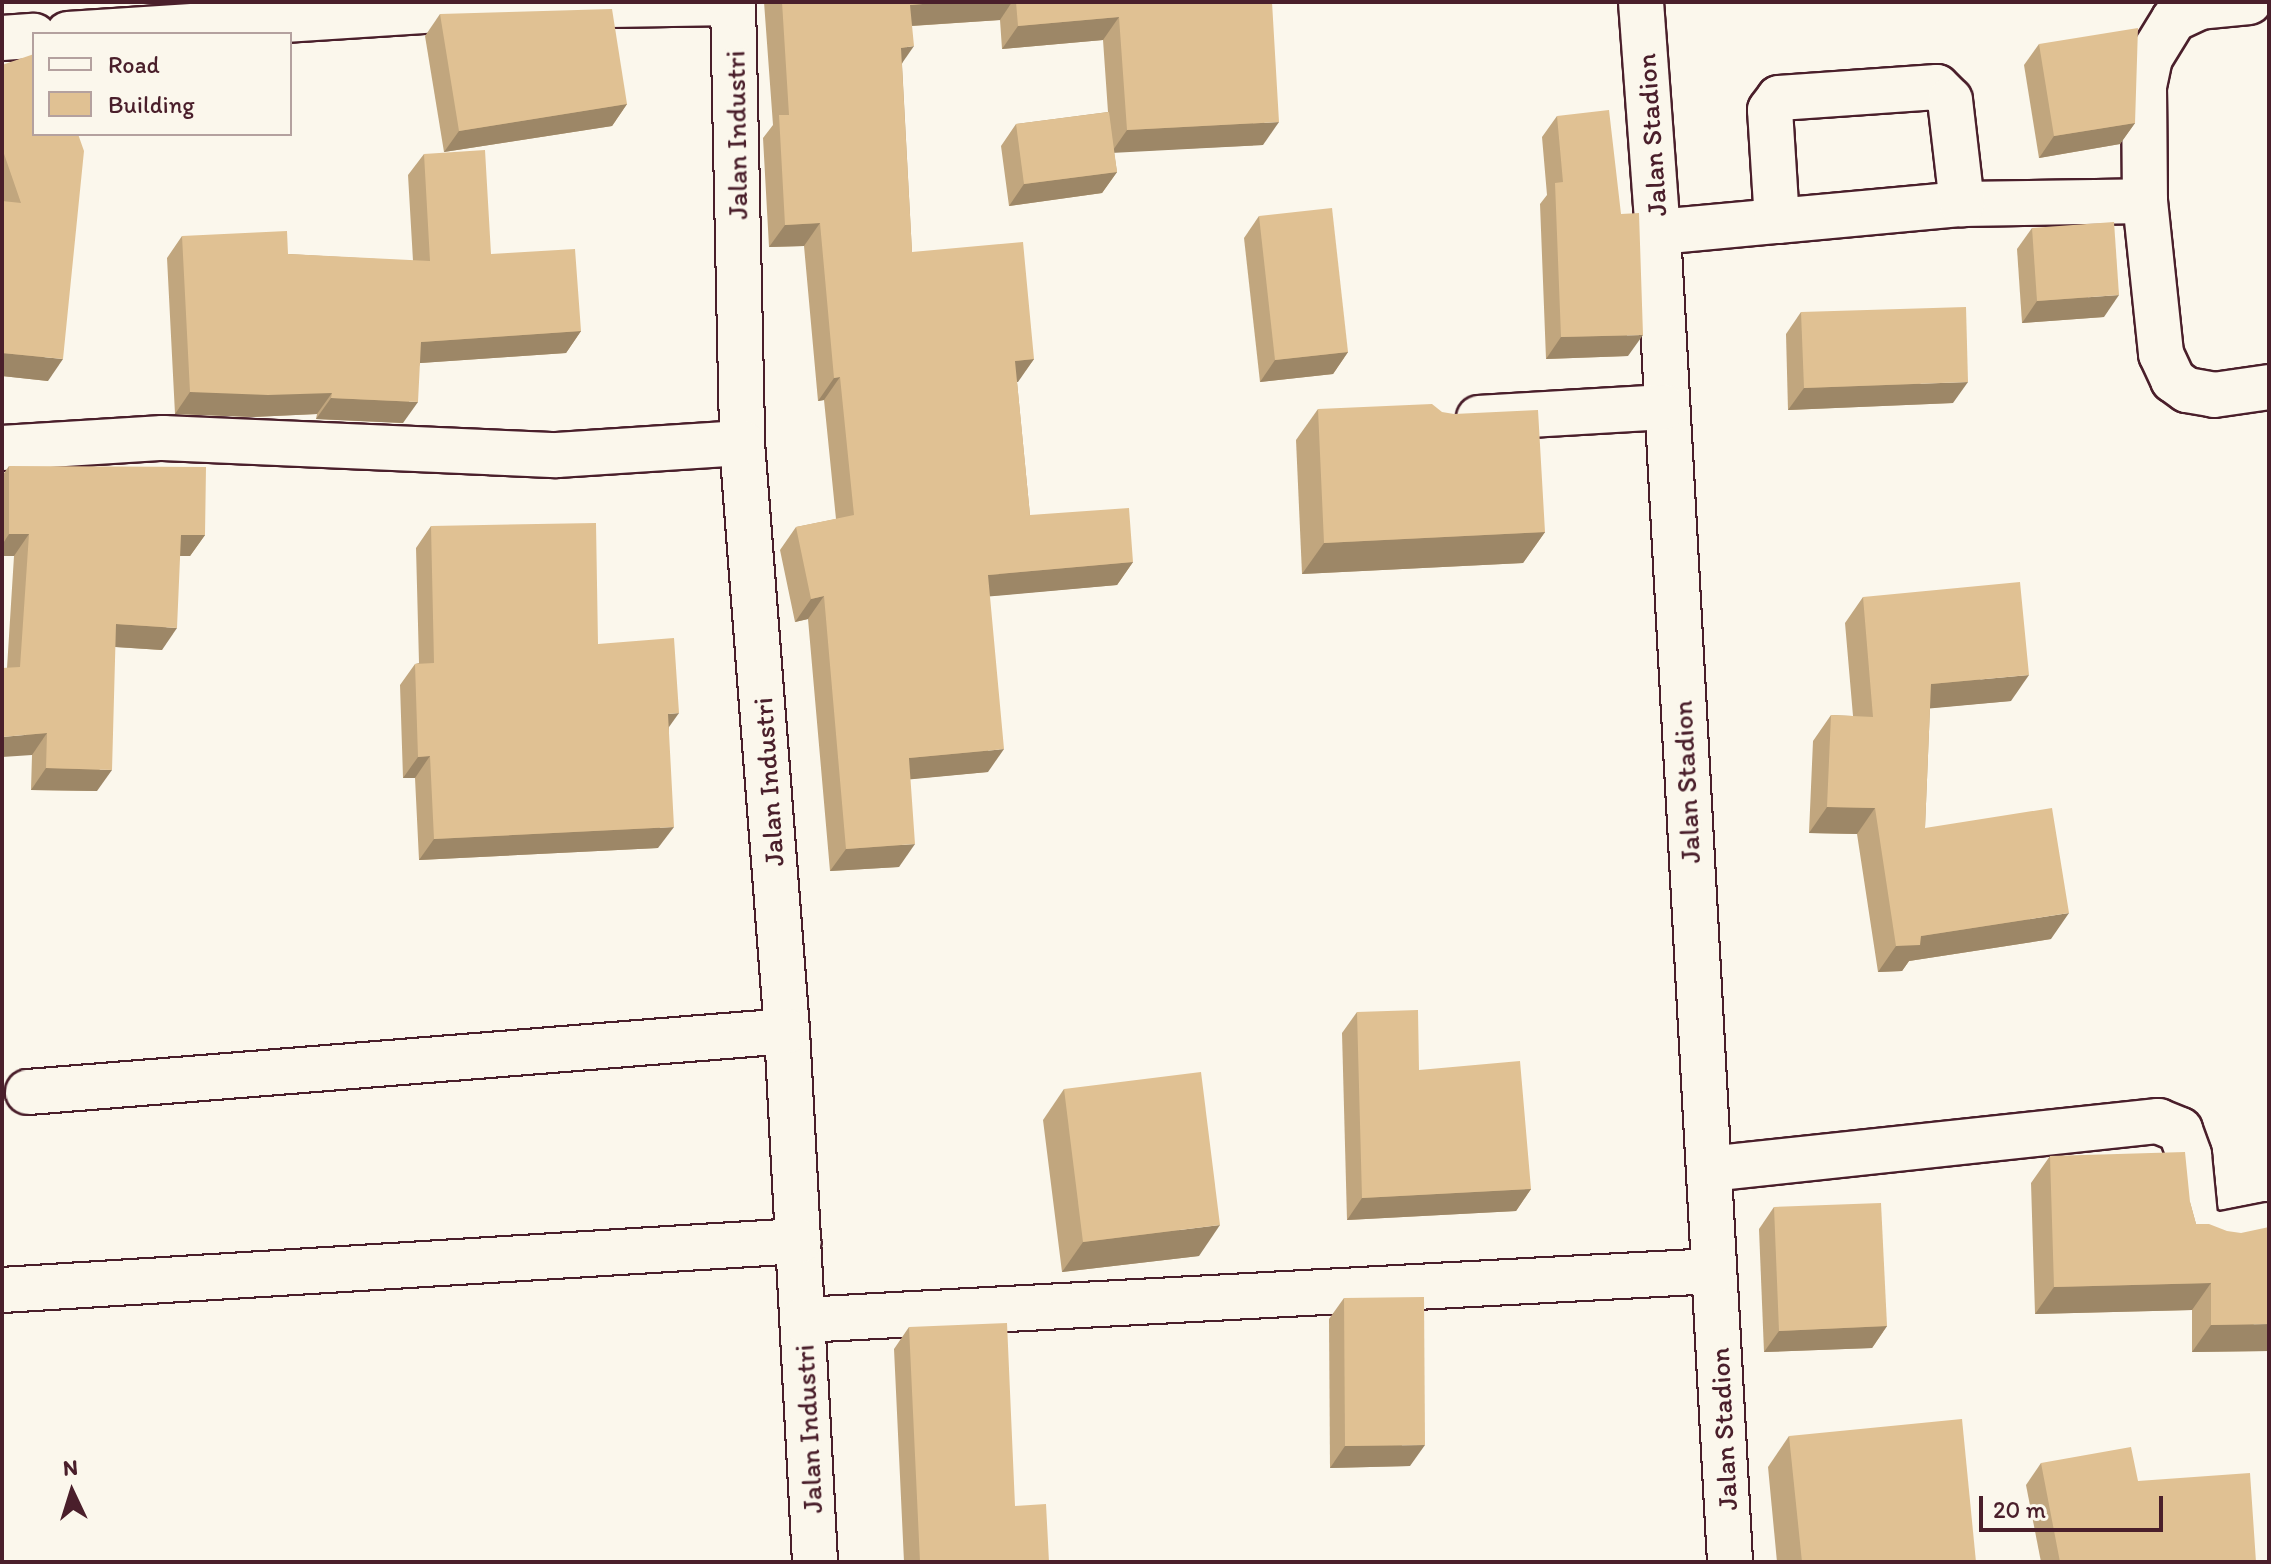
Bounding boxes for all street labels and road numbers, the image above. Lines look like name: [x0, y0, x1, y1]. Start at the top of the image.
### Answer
street label: Jalan Industri: [718, 51, 754, 219]
street label: Jalan Stadion: [1629, 52, 1673, 218]
street label: Jalan Industri: [745, 697, 791, 867]
street label: Jalan Stadion: [1665, 699, 1707, 865]
street label: Jalan Industri: [787, 1344, 829, 1514]
street label: Jalan Stadion: [1702, 1346, 1744, 1512]

